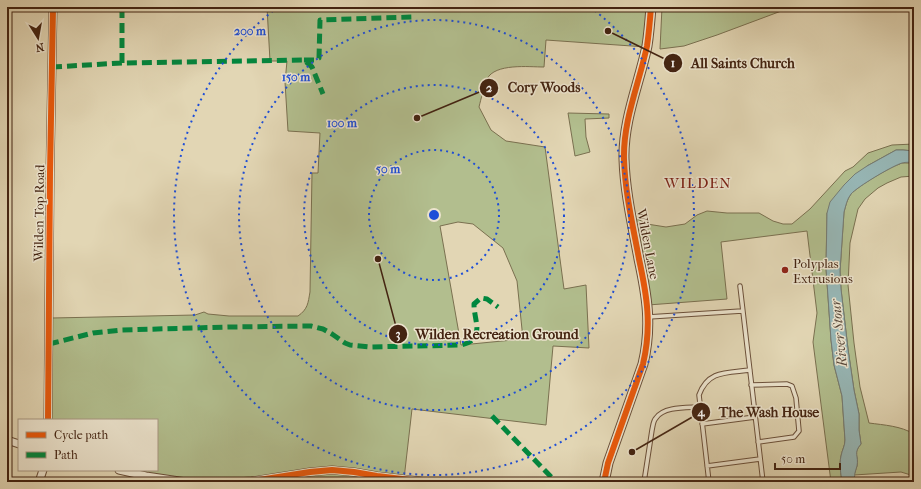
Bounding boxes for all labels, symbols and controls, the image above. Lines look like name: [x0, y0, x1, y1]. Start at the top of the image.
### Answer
north arrow: [18, 18, 58, 58]
text: 200 m: [234, 24, 267, 38]
text: N: [34, 40, 45, 55]
callout: All Saints Church: [663, 50, 803, 76]
text: All Saints Church: [690, 55, 796, 72]
text: 1: [671, 56, 675, 70]
text: 150 m: [282, 70, 311, 84]
callout: Cory Woods: [479, 75, 588, 101]
text: Cory Woods: [508, 79, 581, 96]
text: 2: [486, 81, 493, 95]
text: 100 m: [327, 116, 358, 130]
text: 50 m: [376, 162, 401, 176]
street label: Wilden Top Road: [31, 164, 47, 263]
district label: WILDEN: [663, 174, 732, 192]
street label: Wilden Lane: [634, 206, 662, 281]
centre of rings: [427, 208, 441, 222]
place label: Polyplas Extrusions: [793, 256, 853, 286]
marker: Polyplas Extrusions: [780, 265, 790, 275]
water label: River Stour: [827, 297, 851, 369]
callout: Wilden Recreation Ground: [388, 321, 587, 347]
text: Wilden Recreation Ground: [414, 326, 580, 343]
text: 3: [396, 327, 401, 342]
callout: The Wash House: [691, 399, 827, 425]
text: The Wash House: [718, 404, 819, 421]
text: 4: [696, 405, 705, 420]
legend: [18, 419, 158, 471]
text: Cycle path: [54, 428, 109, 442]
scale bar: [775, 445, 840, 471]
text: Path: [54, 448, 78, 462]
text: 50 m: [781, 452, 805, 466]

